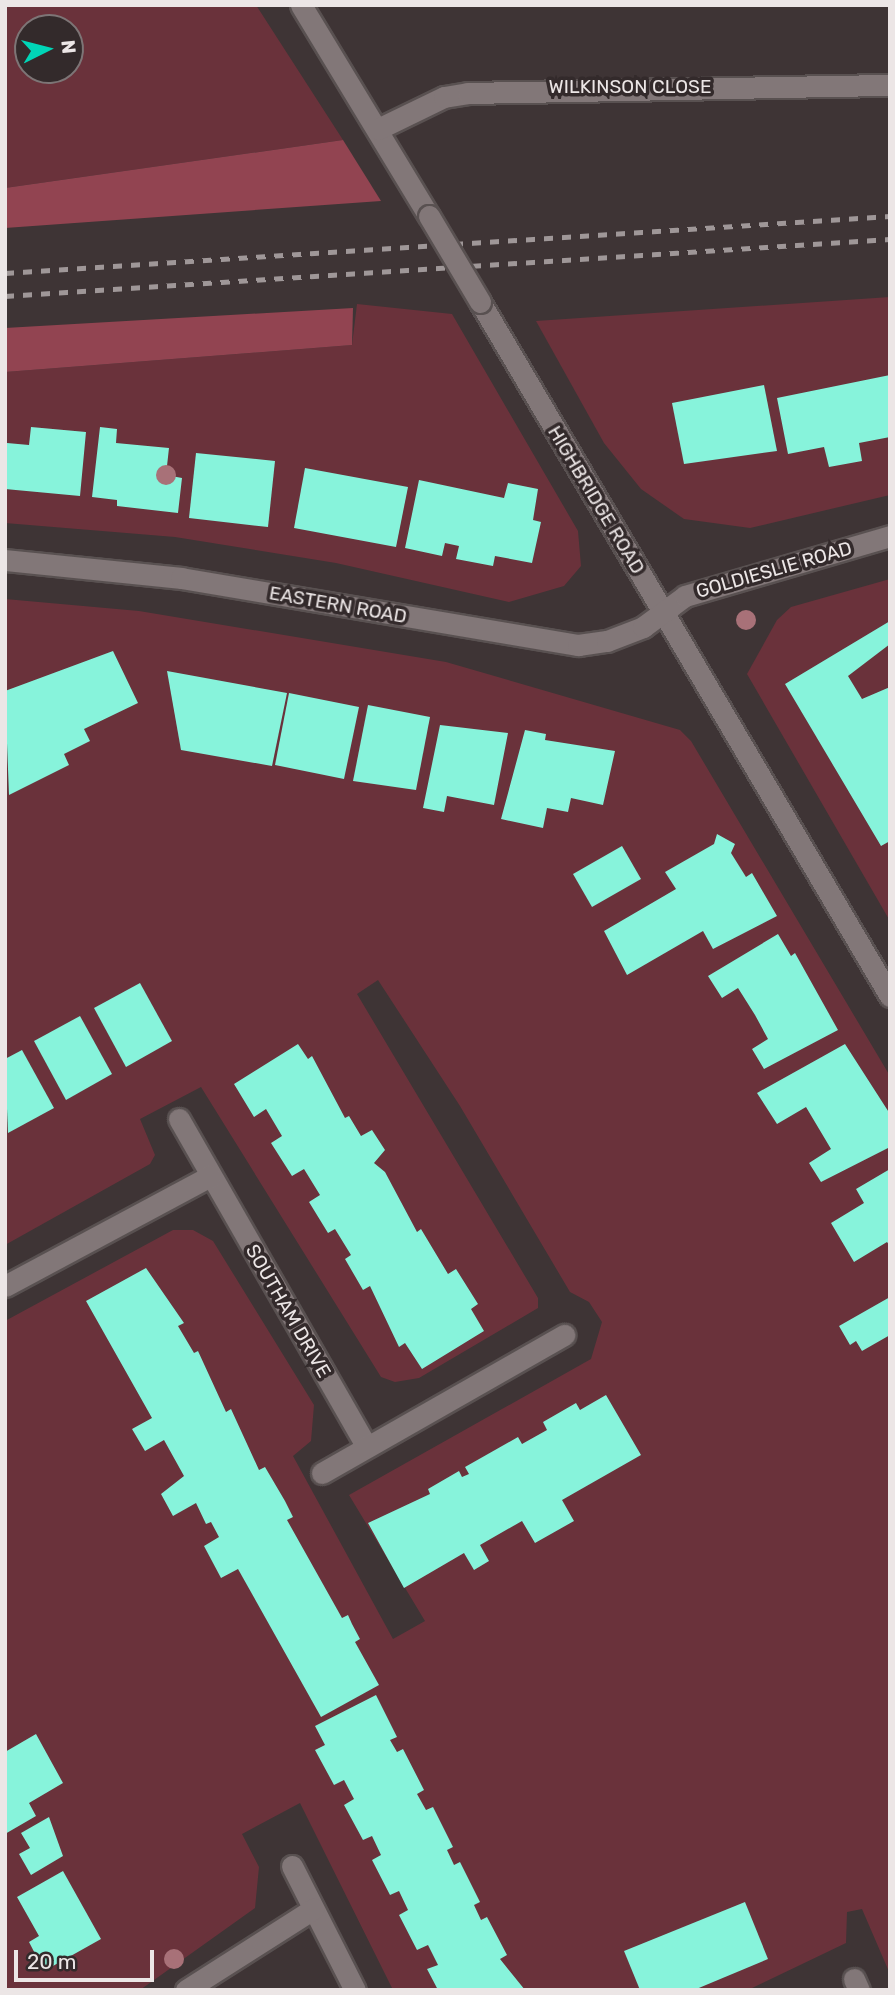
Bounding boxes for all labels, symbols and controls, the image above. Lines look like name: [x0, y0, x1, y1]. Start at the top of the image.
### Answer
north arrow: [14, 14, 84, 84]
text: N: [56, 39, 81, 55]
street label: WILKINSON CLOSE: [549, 76, 711, 98]
street label: HIGHBRIDGE ROAD: [543, 422, 649, 578]
street label: GOLDIESLIE ROAD: [693, 537, 855, 603]
street label: EASTERN ROAD: [267, 582, 409, 628]
street label: SOUTHAM DRIVE: [241, 1240, 335, 1382]
scale bar: [18, 1936, 158, 1980]
text: 20 m: [27, 1949, 76, 1974]

